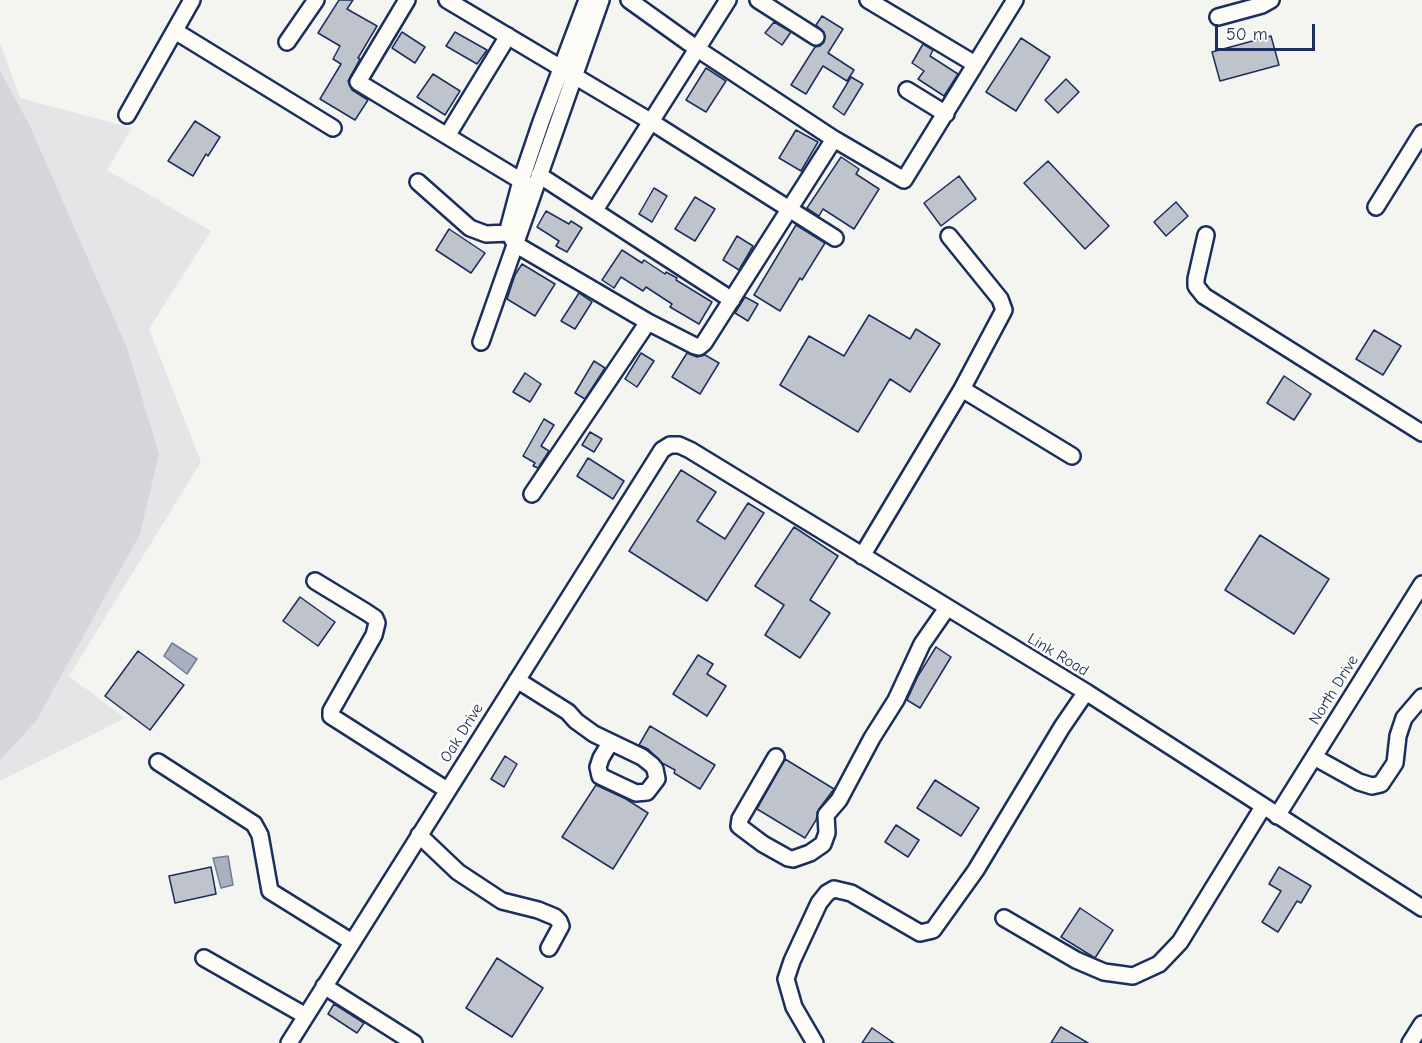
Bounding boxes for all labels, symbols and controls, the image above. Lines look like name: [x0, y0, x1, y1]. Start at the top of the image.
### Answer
scale bar: [1218, 12, 1318, 50]
text: 50 m: [1226, 24, 1268, 45]
street label: Link Road: [1024, 629, 1092, 681]
street label: North Drive: [1305, 652, 1363, 728]
street label: Oak Drive: [436, 700, 488, 766]

